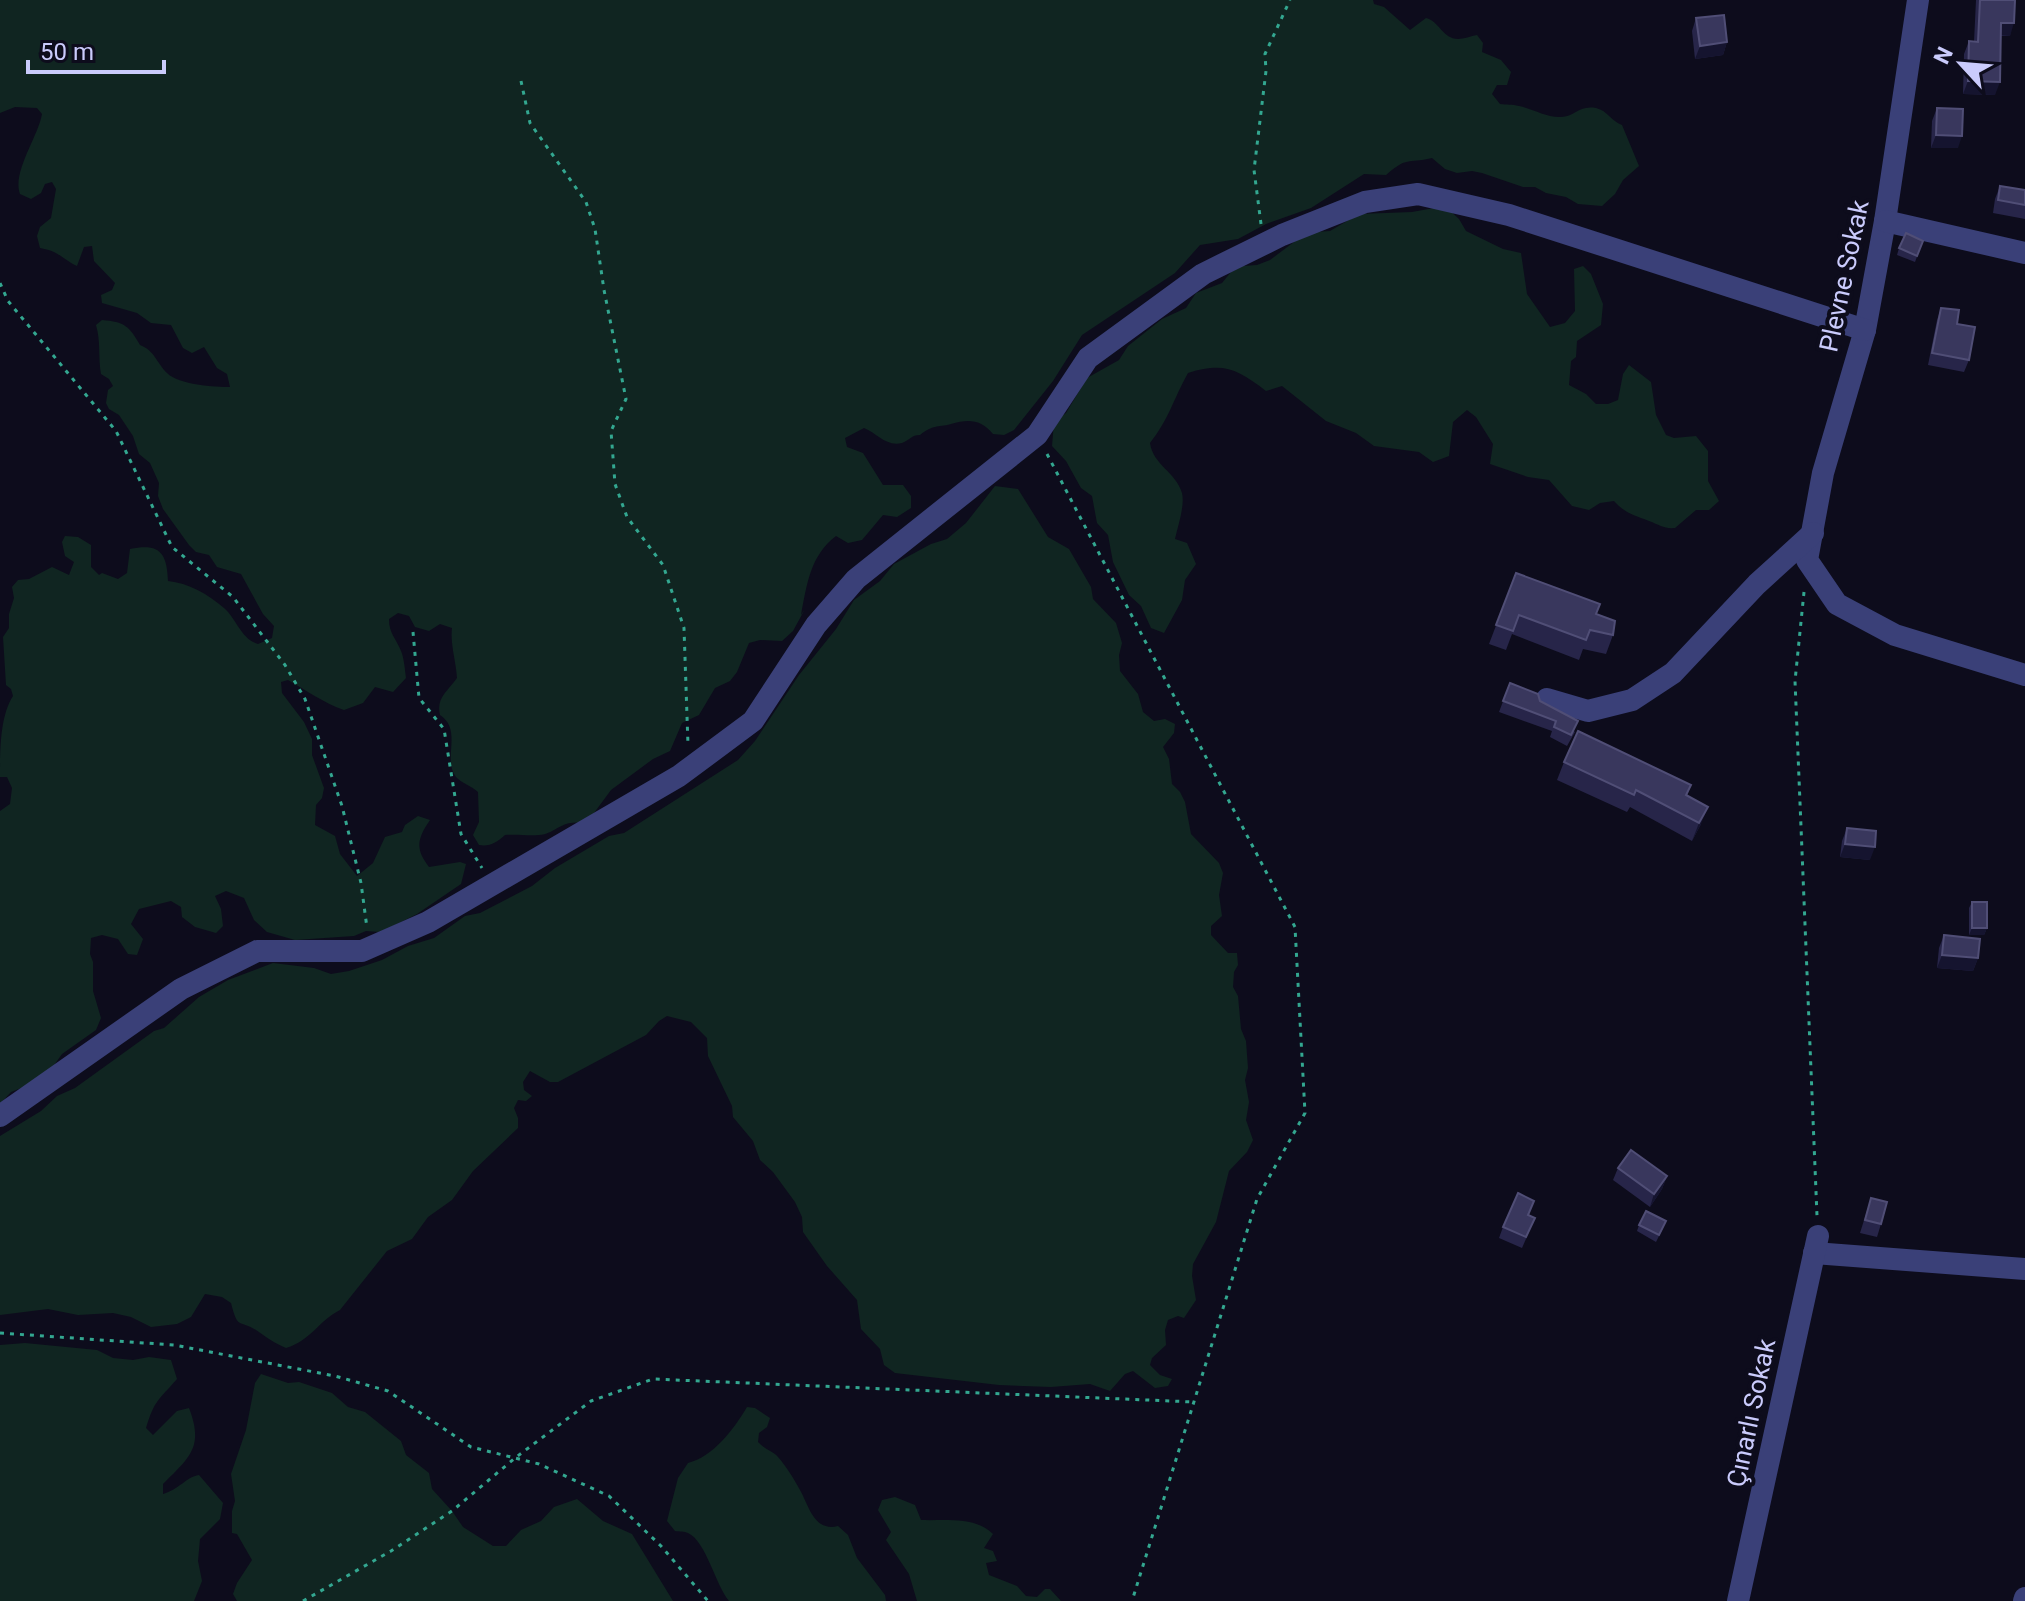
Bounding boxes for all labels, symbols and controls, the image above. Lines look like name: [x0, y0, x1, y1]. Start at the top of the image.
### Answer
scale bar: [28, 24, 164, 74]
north arrow: [1921, 24, 2001, 104]
text: 50 m: [40, 38, 94, 66]
text: N: [1929, 43, 1958, 68]
street label: Plevne Sokak: [1813, 197, 1875, 355]
street label: Çınarlı Sokak: [1721, 1335, 1782, 1490]

